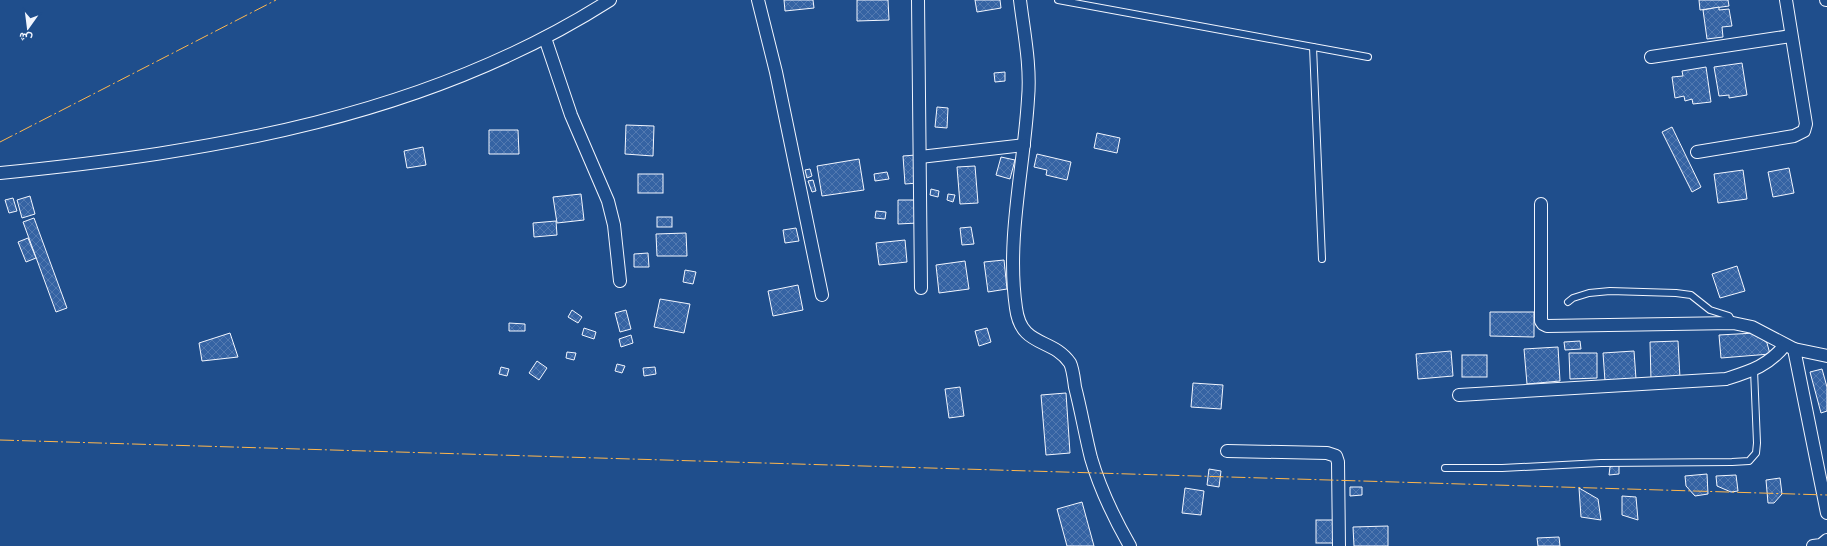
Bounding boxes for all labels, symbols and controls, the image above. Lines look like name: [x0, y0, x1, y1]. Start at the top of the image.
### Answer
north arrow: [8, 8, 48, 48]
text: ش: [17, 29, 34, 46]

